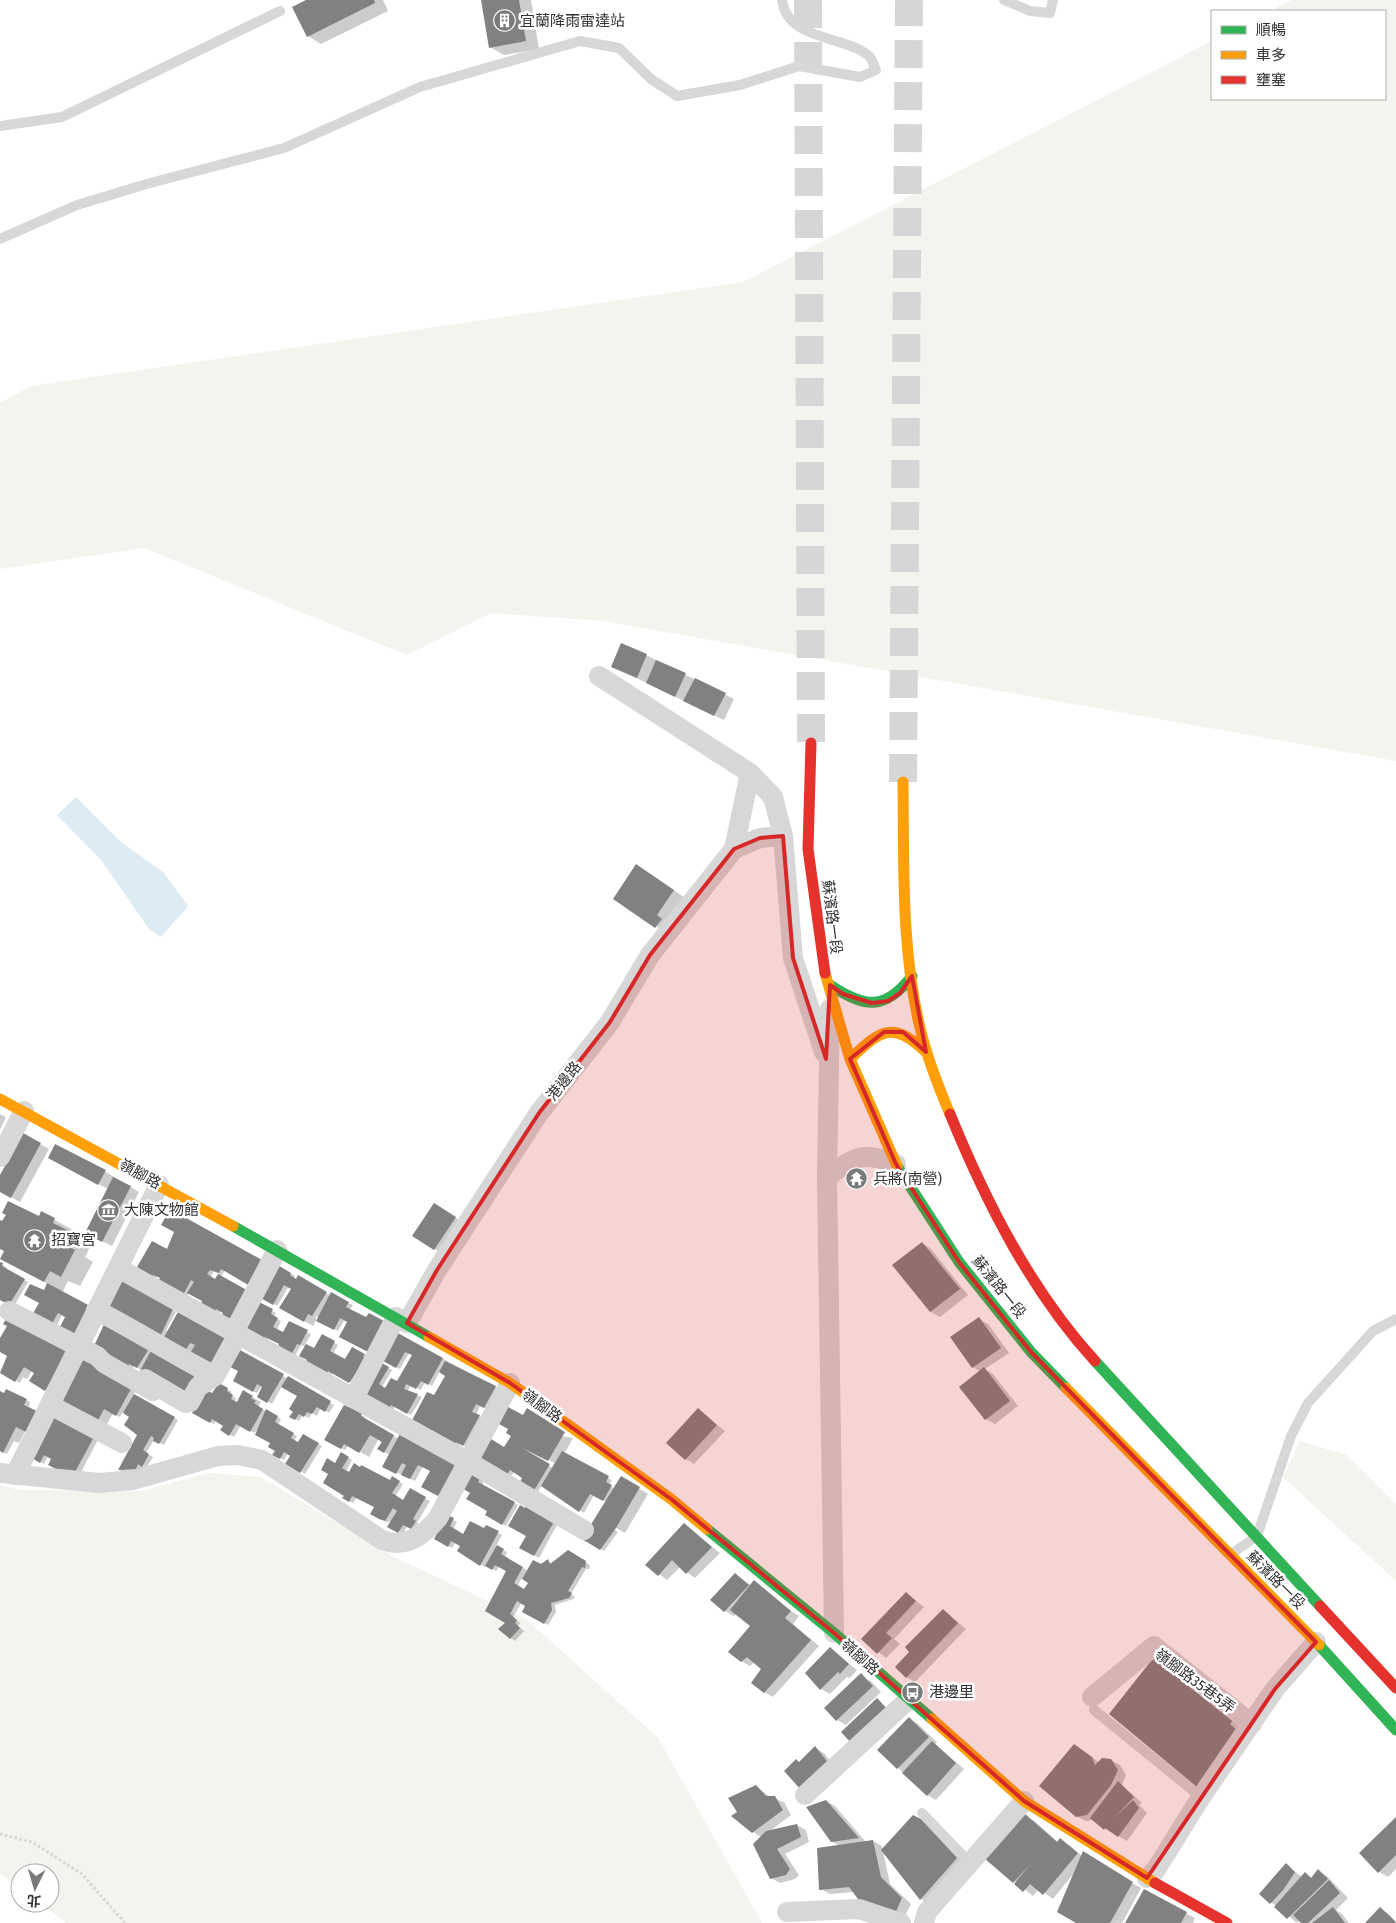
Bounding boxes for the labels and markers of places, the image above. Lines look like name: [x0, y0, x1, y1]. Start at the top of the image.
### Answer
building icon: 宜蘭降雨雷達站: [492, 9, 516, 33]
place label: 宜蘭降雨雷達站: [520, 12, 625, 30]
temple icon: 兵將(南營): [845, 1167, 869, 1191]
place label: 兵將(南營): [873, 1170, 942, 1188]
museum icon: 大陳文物館: [96, 1198, 120, 1222]
place label: 大陳文物館: [124, 1201, 199, 1219]
temple icon: 招寶宮: [23, 1228, 47, 1252]
place label: 招寶宮: [51, 1231, 96, 1249]
bus stop icon: 港邊里: [901, 1680, 925, 1704]
place label: 港邊里: [929, 1683, 974, 1701]

